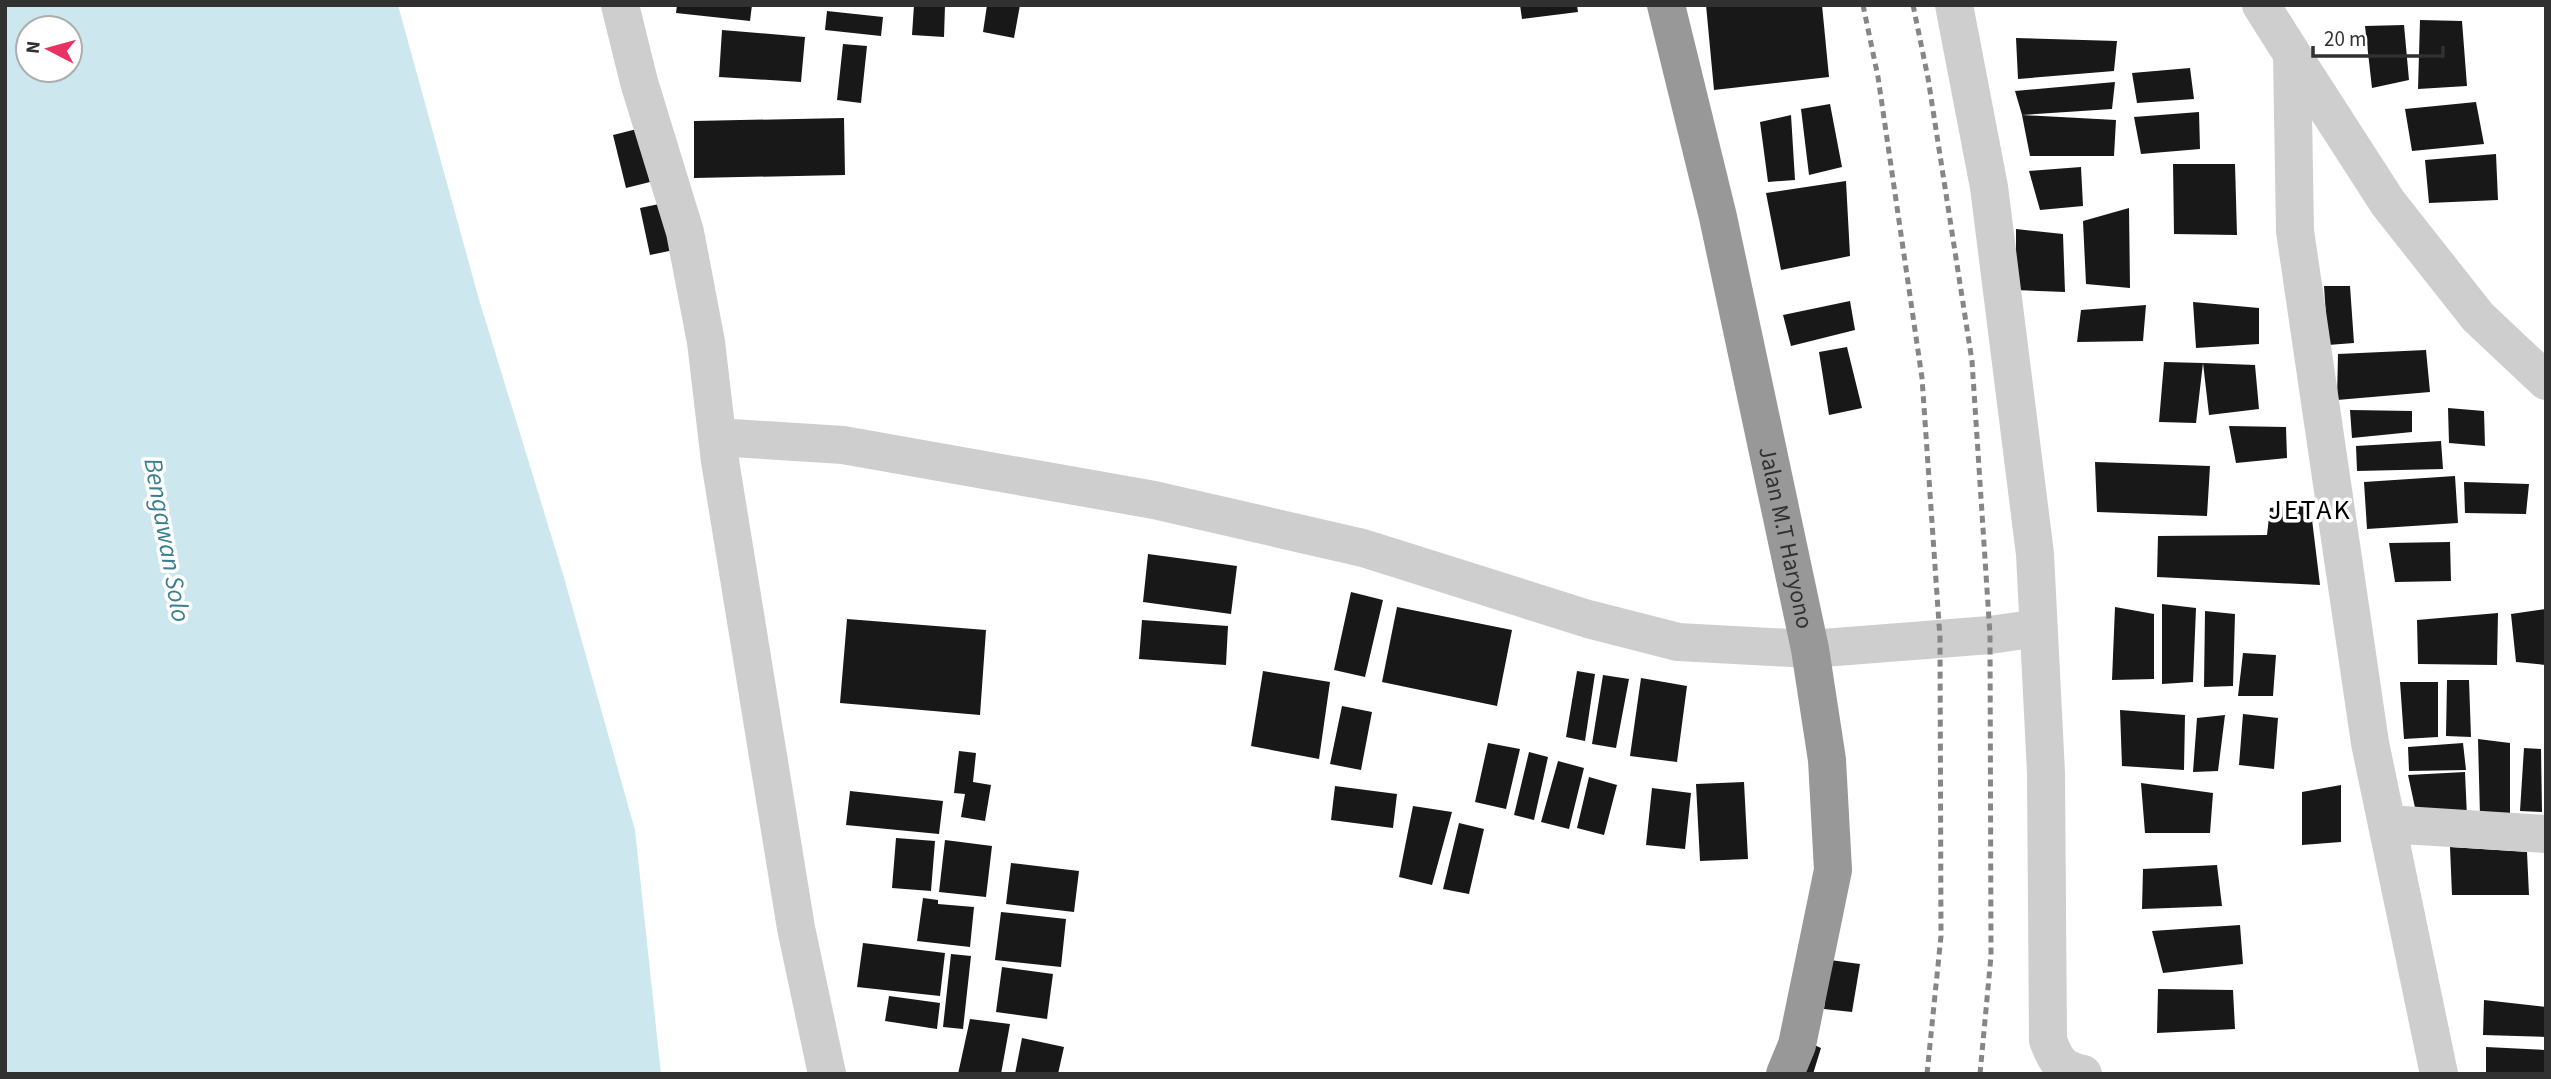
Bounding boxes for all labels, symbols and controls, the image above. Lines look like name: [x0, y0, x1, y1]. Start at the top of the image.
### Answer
north arrow: [14, 14, 84, 84]
scale bar: [2313, 14, 2442, 58]
text: 20 m: [2324, 24, 2366, 54]
text: N: [19, 40, 48, 55]
street label: Jalan M.T Haryono: [1750, 443, 1823, 632]
water label: Bengawan Solo: [134, 455, 200, 625]
district label: JETAK: [2268, 490, 2352, 530]

